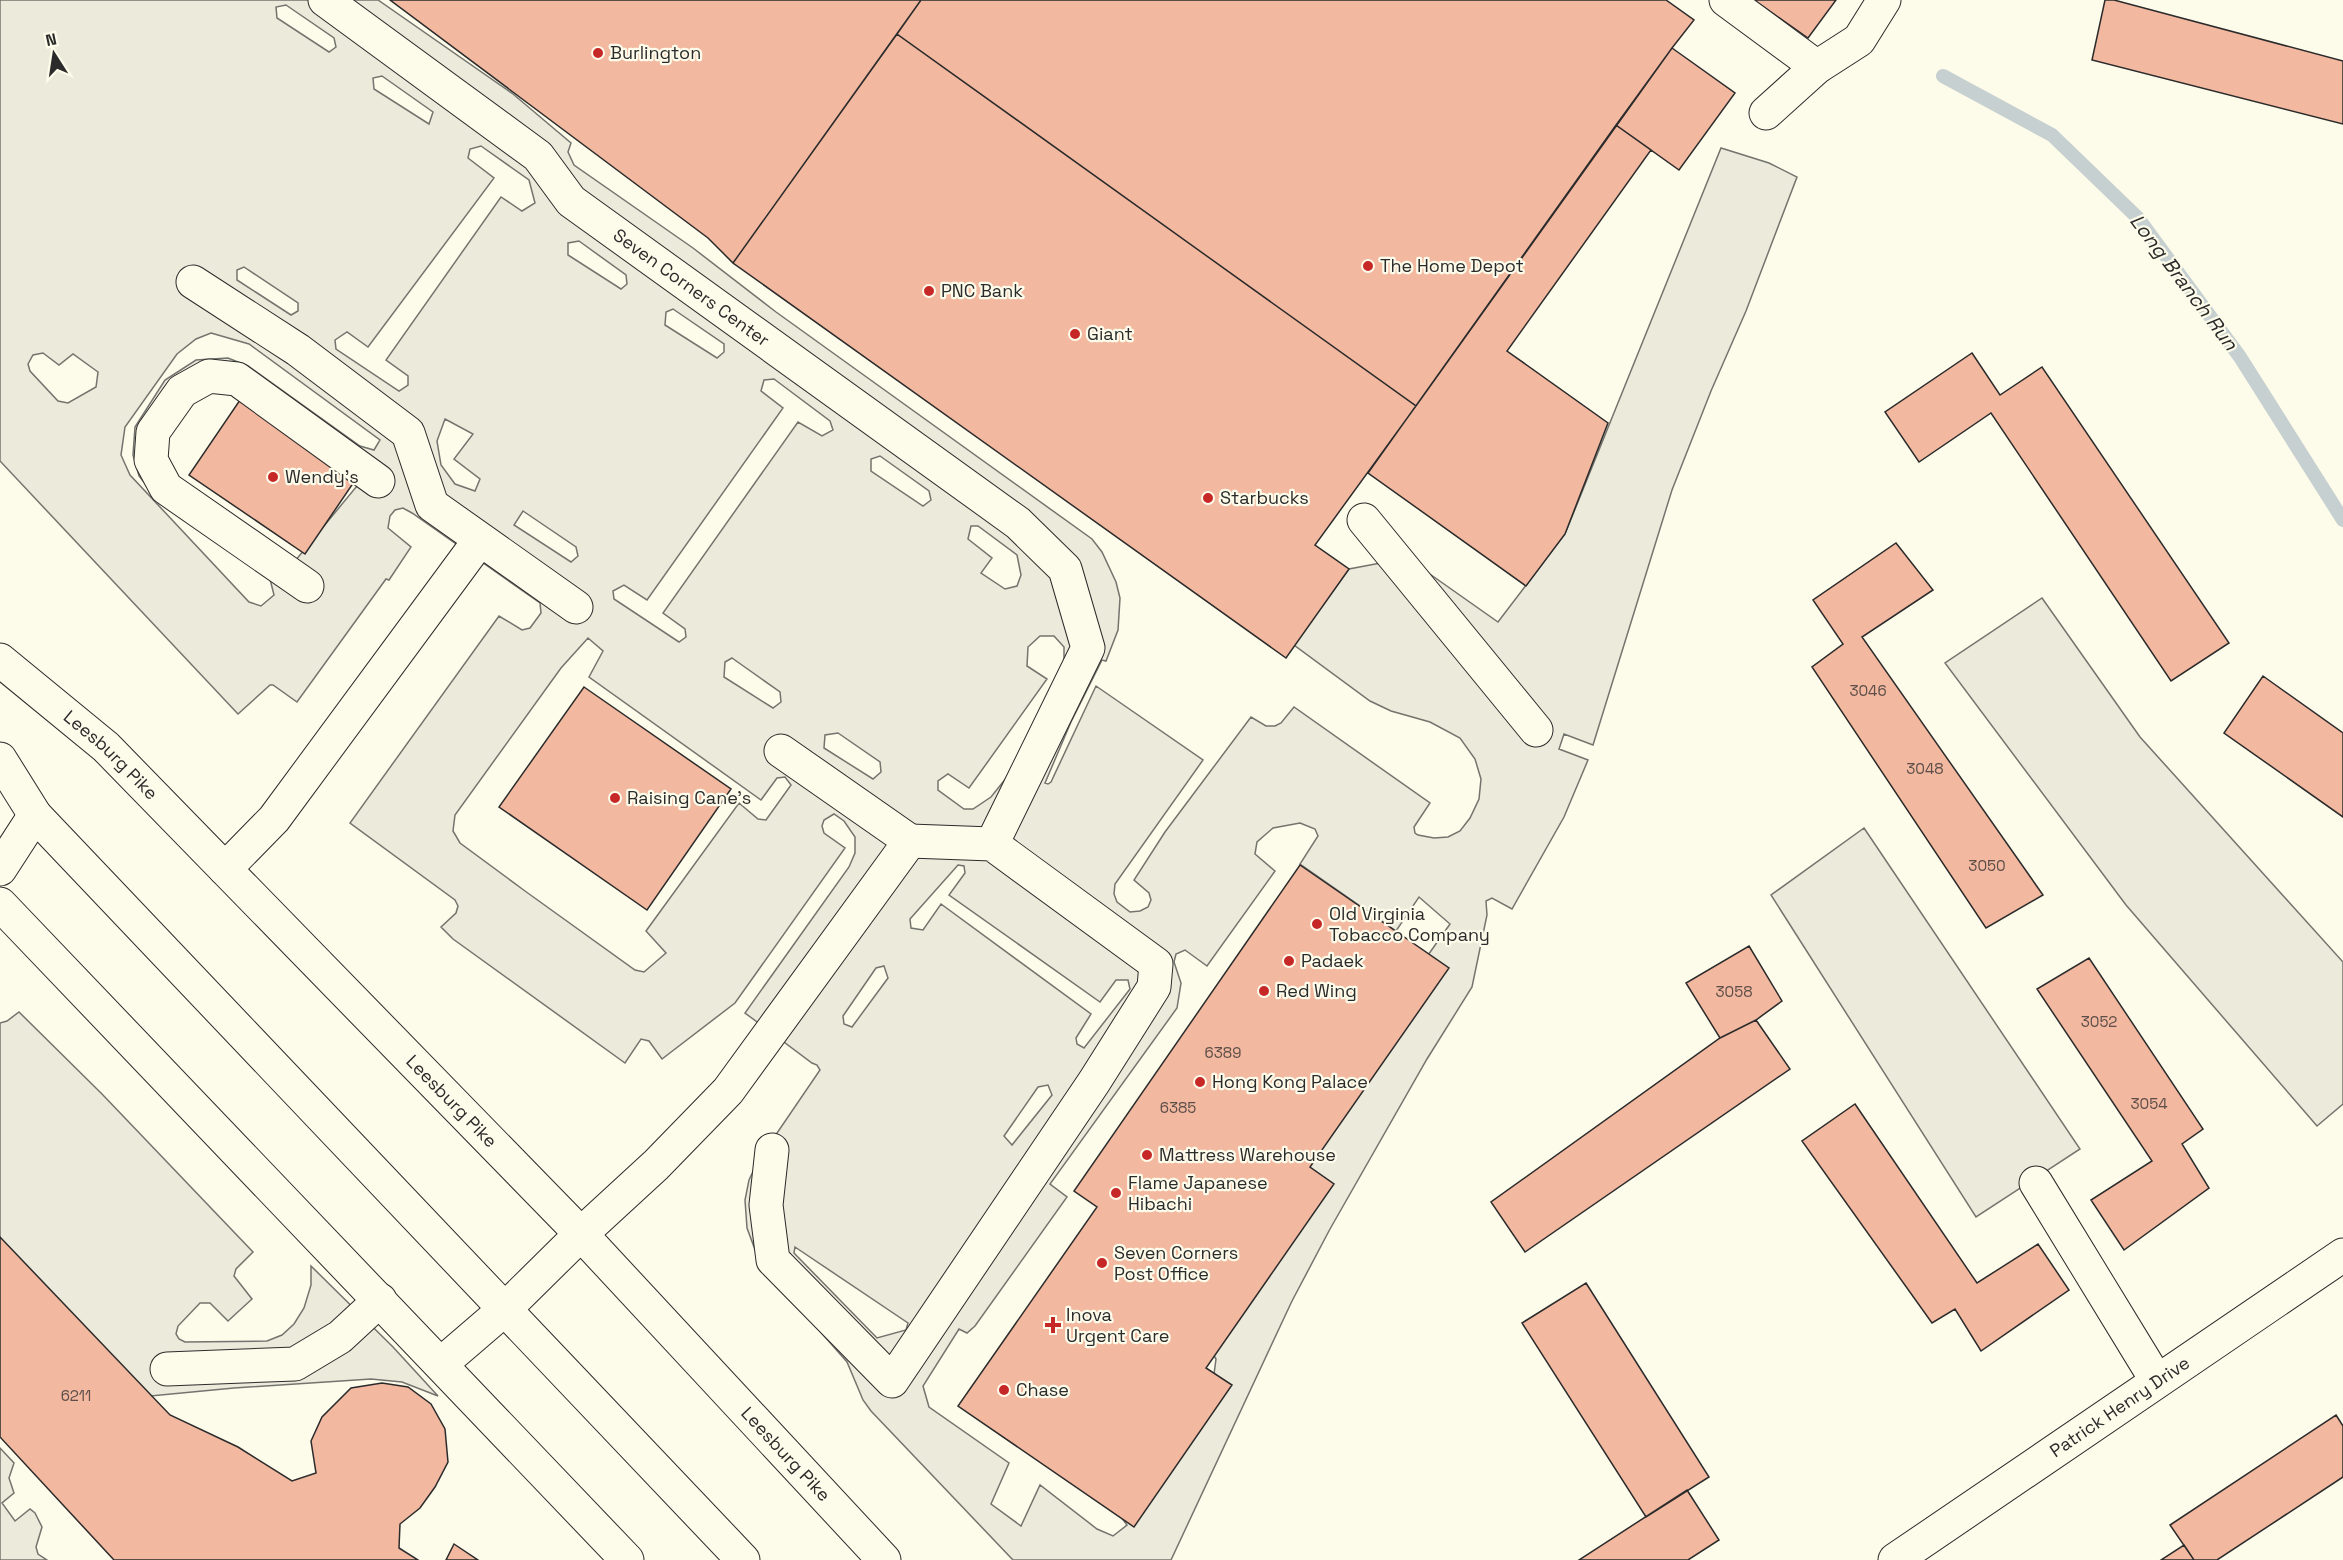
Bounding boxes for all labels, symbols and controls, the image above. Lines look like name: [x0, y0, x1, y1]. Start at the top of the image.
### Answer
north arrow: [24, 24, 84, 84]
text: N: [44, 28, 58, 51]
place label: Burlington: [610, 41, 701, 64]
marker: Burlington: [591, 46, 605, 60]
water label: Long Branch Run: [2124, 209, 2244, 356]
street label: Seven Corners Center: [609, 223, 774, 351]
place label: The Home Depot: [1380, 254, 1524, 277]
marker: The Home Depot: [1361, 259, 1375, 273]
place label: PNC Bank: [941, 279, 1023, 302]
marker: PNC Bank: [922, 284, 936, 298]
place label: Giant: [1087, 322, 1133, 345]
marker: Giant: [1068, 327, 1082, 341]
place label: Wendy's: [285, 465, 359, 488]
marker: Wendy's: [266, 470, 280, 484]
place label: Starbucks: [1220, 486, 1309, 509]
marker: Starbucks: [1201, 491, 1215, 505]
house number: 3046: [1849, 681, 1887, 700]
street label: Leesburg Pike: [59, 705, 163, 804]
house number: 3048: [1906, 759, 1944, 778]
place label: Raising Cane's: [627, 786, 751, 809]
marker: Raising Cane's: [608, 791, 622, 805]
house number: 3050: [1968, 856, 2006, 875]
place label: Old Virginia Tobacco Company: [1329, 902, 1490, 946]
marker: Old Virginia Tobacco Company: [1310, 917, 1324, 931]
place label: Padaek: [1301, 949, 1364, 972]
marker: Padaek: [1282, 954, 1296, 968]
place label: Red Wing: [1276, 979, 1357, 1002]
house number: 3058: [1715, 982, 1753, 1001]
marker: Red Wing: [1257, 984, 1271, 998]
house number: 3052: [2081, 1012, 2117, 1031]
house number: 6389: [1205, 1043, 1241, 1062]
street label: Leesburg Pike: [401, 1050, 502, 1152]
place label: Hong Kong Palace: [1212, 1070, 1368, 1093]
marker: Hong Kong Palace: [1193, 1075, 1207, 1089]
house number: 3054: [2130, 1094, 2168, 1113]
house number: 6385: [1160, 1098, 1196, 1117]
place label: Mattress Warehouse: [1159, 1143, 1336, 1166]
marker: Mattress Warehouse: [1140, 1148, 1154, 1162]
place label: Flame Japanese Hibachi: [1128, 1171, 1268, 1215]
marker: Flame Japanese Hibachi: [1109, 1186, 1123, 1200]
place label: Seven Corners Post Office: [1114, 1241, 1238, 1285]
marker: Seven Corners Post Office: [1095, 1256, 1109, 1270]
place label: Inova Urgent Care: [1066, 1303, 1169, 1347]
marker: Inova Urgent Care: [1044, 1316, 1062, 1334]
street label: Patrick Henry Drive: [2045, 1351, 2194, 1462]
place label: Chase: [1016, 1378, 1069, 1401]
marker: Chase: [997, 1383, 1011, 1397]
house number: 6211: [61, 1386, 91, 1405]
street label: Leesburg Pike: [736, 1402, 836, 1506]

